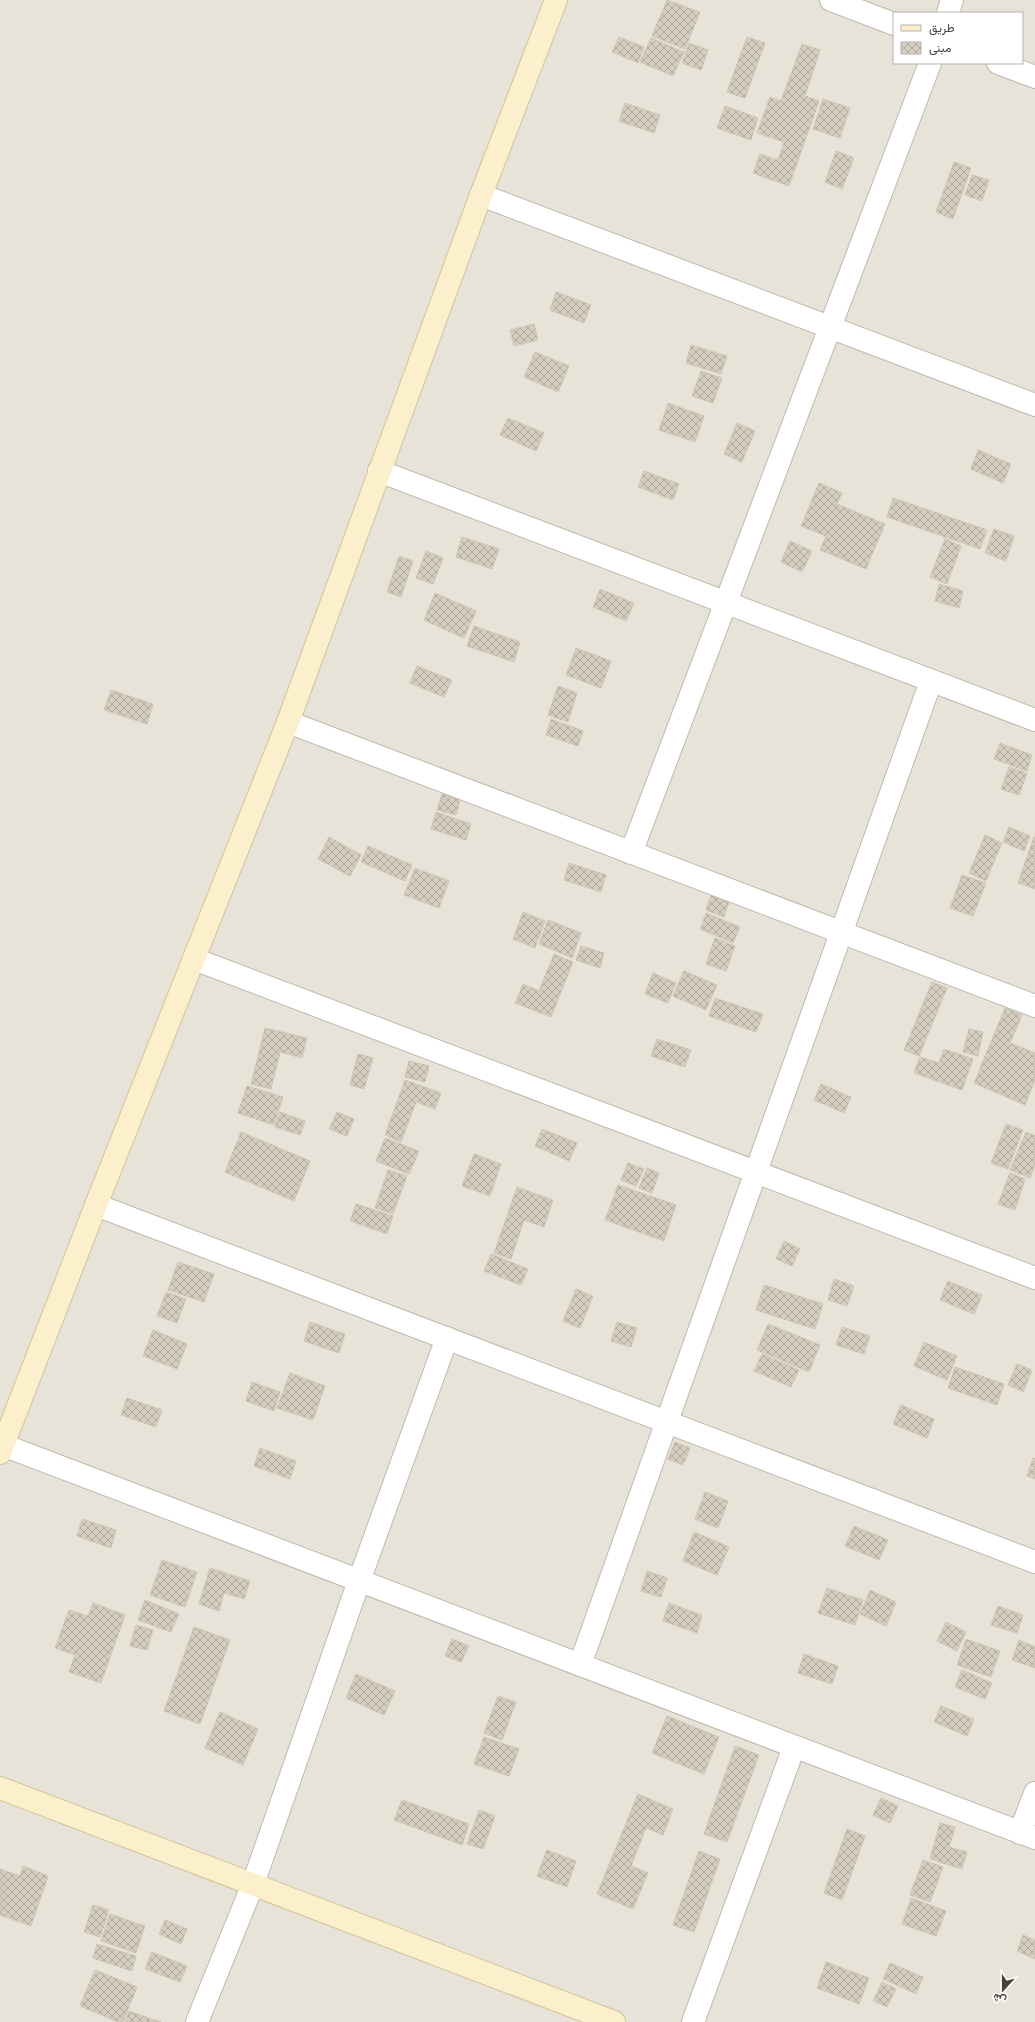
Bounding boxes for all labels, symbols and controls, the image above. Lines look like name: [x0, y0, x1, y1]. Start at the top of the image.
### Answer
legend: [893, 12, 1023, 64]
text: طريق: [929, 21, 955, 36]
text: مبنى: [929, 41, 951, 56]
north arrow: [983, 1970, 1023, 2010]
text: ش: [991, 1990, 1008, 2007]

